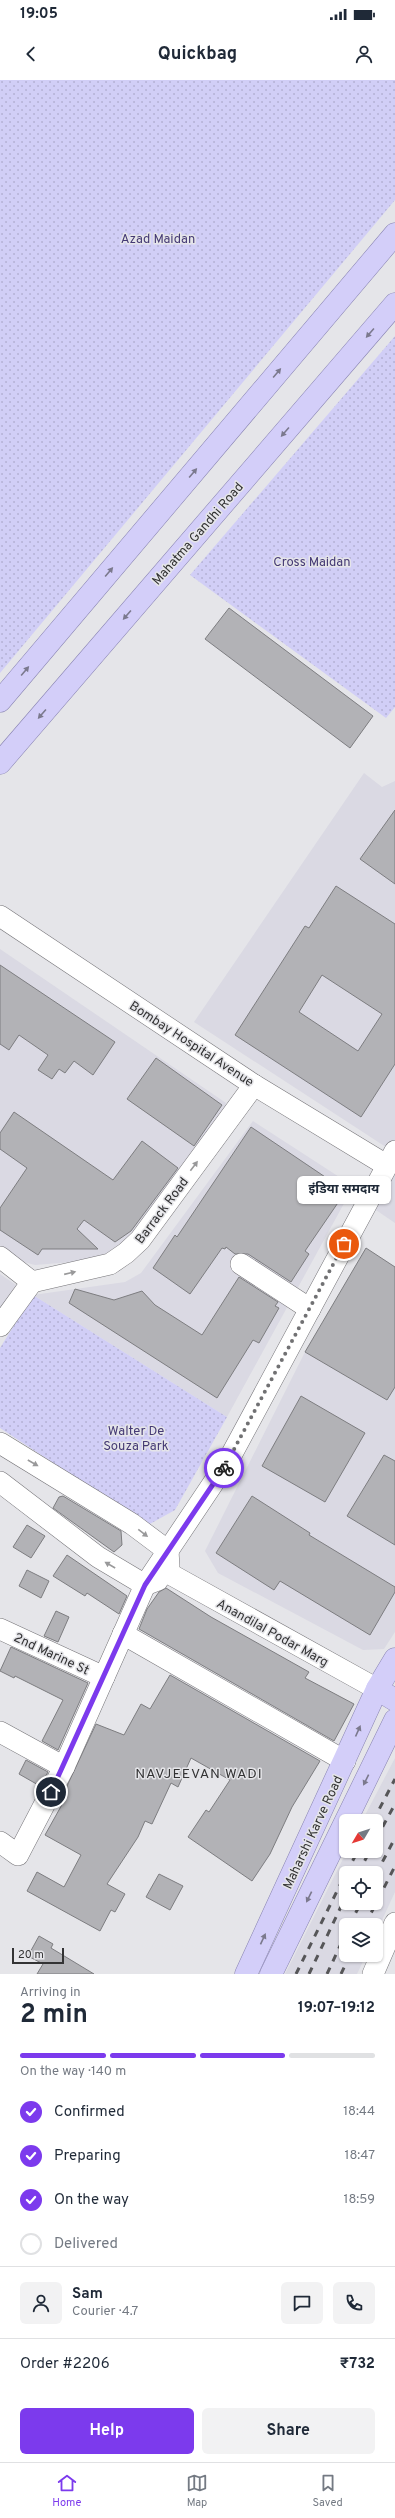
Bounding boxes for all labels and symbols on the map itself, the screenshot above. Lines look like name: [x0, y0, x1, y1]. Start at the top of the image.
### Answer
park label: Azad Maidan: [121, 232, 195, 248]
one-way arrow: [365, 328, 374, 339]
one-way arrow: [272, 368, 281, 379]
one-way arrow: [280, 426, 289, 437]
one-way arrow: [188, 467, 197, 478]
street label: Mahatma Gandhi Road: [150, 480, 247, 589]
park label: Cross Maidan: [273, 555, 351, 571]
one-way arrow: [105, 567, 114, 577]
one-way arrow: [122, 610, 131, 620]
one-way arrow: [21, 666, 30, 677]
one-way arrow: [38, 708, 47, 719]
street label: Bombay Hospital Avenue: [126, 998, 256, 1091]
one-way arrow: [190, 1160, 199, 1171]
street label: Barrack Road: [132, 1175, 193, 1248]
callout: इंडिया समदाय: [297, 1176, 391, 1204]
pin: [327, 1227, 361, 1261]
one-way arrow: [64, 1270, 76, 1276]
park label: Walter De Souza Park: [103, 1424, 169, 1455]
courier: [204, 1448, 244, 1488]
one-way arrow: [27, 1460, 39, 1467]
one-way arrow: [138, 1528, 149, 1537]
one-way arrow: [104, 1561, 116, 1568]
street label: Anandilal Podar Marg: [213, 1596, 331, 1671]
street label: 2nd Marine St: [11, 1630, 91, 1679]
one-way arrow: [355, 1726, 361, 1737]
district label: NAVJEEVAN WADI: [135, 1766, 263, 1783]
street label: Maharshi Karve Road: [281, 1774, 347, 1892]
pin: [34, 1775, 68, 1809]
one-way arrow: [363, 1775, 369, 1786]
north arrow: [339, 1814, 383, 1858]
one-way arrow: [305, 1891, 312, 1903]
one-way arrow: [260, 1933, 266, 1944]
scale bar: [12, 1946, 64, 1965]

